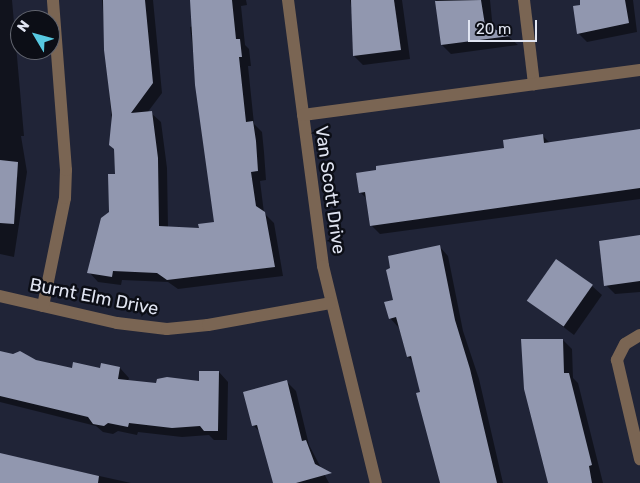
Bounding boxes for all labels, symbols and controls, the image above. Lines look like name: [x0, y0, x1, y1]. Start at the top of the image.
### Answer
north arrow: [10, 10, 60, 60]
scale bar: [470, 10, 539, 42]
text: N: [14, 17, 33, 35]
text: 20 m: [476, 20, 511, 38]
street label: Van Scott Drive: [310, 125, 350, 255]
street label: Burnt Elm Drive: [28, 274, 160, 320]

